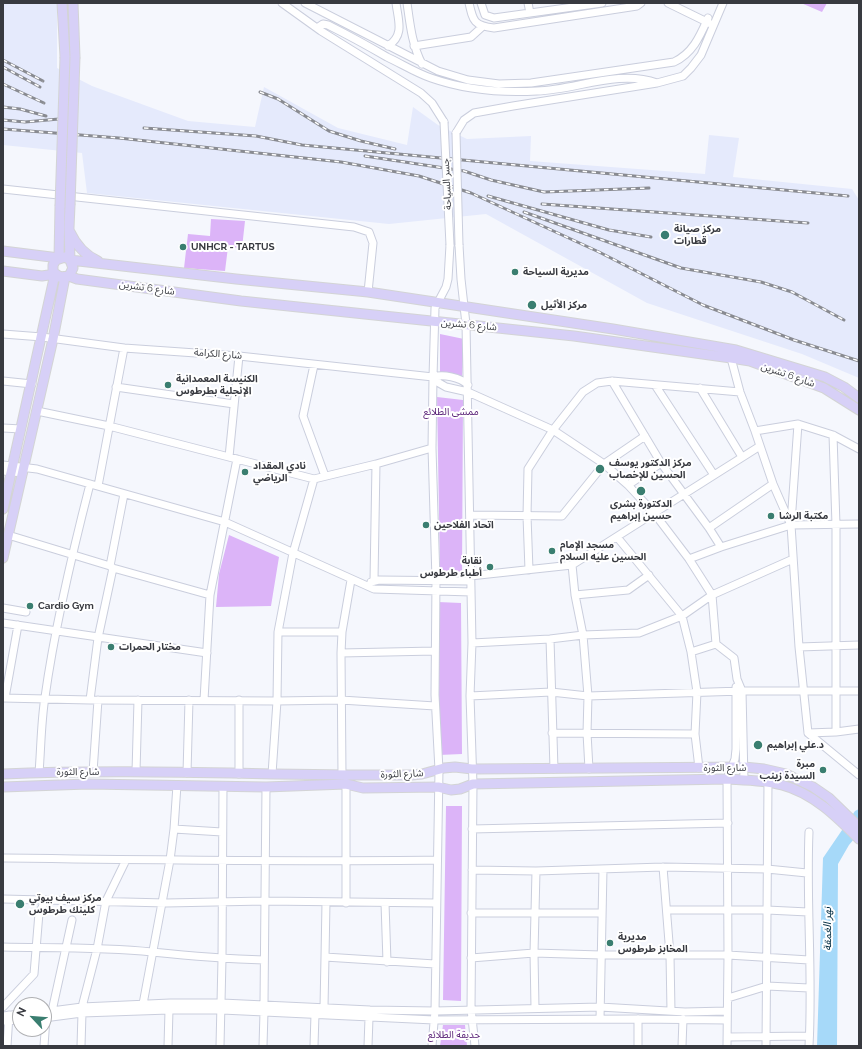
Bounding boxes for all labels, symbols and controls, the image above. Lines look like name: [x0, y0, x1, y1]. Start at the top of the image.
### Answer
street label: جسر السياحة: [440, 158, 454, 210]
place label: مركز صيانة قطارات: [674, 223, 721, 246]
marker: مركز صيانة قطارات: [659, 229, 671, 241]
place label: UNHCR - TARTUS: [191, 241, 275, 253]
marker: UNHCR - TARTUS: [178, 242, 188, 252]
place label: مديرية السياحة: [523, 266, 589, 278]
marker: مديرية السياحة: [510, 267, 520, 277]
street label: شارع 6 تشرين: [118, 278, 176, 298]
marker: مركز الأثيل: [526, 299, 538, 311]
place label: مركز الأثيل: [541, 299, 587, 311]
street label: شارع 6 تشرين: [441, 317, 497, 333]
street label: شارع الكرامة: [193, 346, 243, 362]
street label: شارع 6 تشرين: [760, 360, 816, 390]
place label: الكنيسة المعمدانية الإنجلية بطرطوس: [176, 373, 258, 396]
marker: الكنيسة المعمدانية الإنجلية بطرطوس: [163, 380, 173, 390]
park label: ممشى الطلائع: [423, 406, 479, 418]
place label: مركز الدكتور يوسف الحسين للإخصاب: [609, 457, 692, 480]
place label: نادي المقداد الرياضي: [253, 460, 306, 484]
marker: مركز الدكتور يوسف الحسين للإخصاب: [594, 463, 606, 475]
marker: نادي المقداد الرياضي: [240, 467, 250, 477]
marker: الدكتورة بشرى حسين إبراهيم: [635, 485, 647, 497]
place label: الدكتورة بشرى حسين إبراهيم: [610, 498, 672, 522]
place label: مكتبة الرشا: [779, 510, 828, 522]
marker: مكتبة الرشا: [766, 511, 776, 521]
place label: اتحاد الفلاحين: [434, 519, 494, 531]
marker: اتحاد الفلاحين: [421, 520, 431, 530]
place label: مسجد الإمام الحسين عليه السلام: [560, 539, 646, 562]
marker: مسجد الإمام الحسين عليه السلام: [547, 546, 557, 556]
place label: نقابة أطباء طرطوس: [420, 555, 482, 578]
marker: نقابة أطباء طرطوس: [485, 562, 495, 572]
place label: Cardio Gym: [38, 600, 94, 612]
marker: Cardio Gym: [25, 601, 35, 611]
place label: مختار الحمرات: [119, 641, 181, 653]
marker: مختار الحمرات: [106, 642, 116, 652]
marker: د.علي إبراهيم: [752, 739, 764, 751]
place label: د.علي إبراهيم: [767, 739, 824, 751]
place label: مبرة السيدة زينب: [760, 758, 815, 782]
street label: شارع الثورة: [704, 762, 746, 774]
marker: مبرة السيدة زينب: [818, 765, 828, 775]
street label: شارع الثورة: [57, 766, 99, 778]
street label: شارع الثورة: [380, 767, 424, 781]
place label: مركز سيف بيوتي كلينك طرطوس: [29, 892, 102, 916]
marker: مركز سيف بيوتي كلينك طرطوس: [14, 898, 26, 910]
water label: نهر الغمقة: [821, 907, 835, 951]
place label: مديرية المخابز طرطوس: [618, 931, 688, 954]
marker: مديرية المخابز طرطوس: [605, 938, 615, 948]
north arrow: [12, 997, 52, 1037]
text: N: [14, 1005, 29, 1019]
park label: حديقة الطلائع: [428, 1029, 480, 1041]

